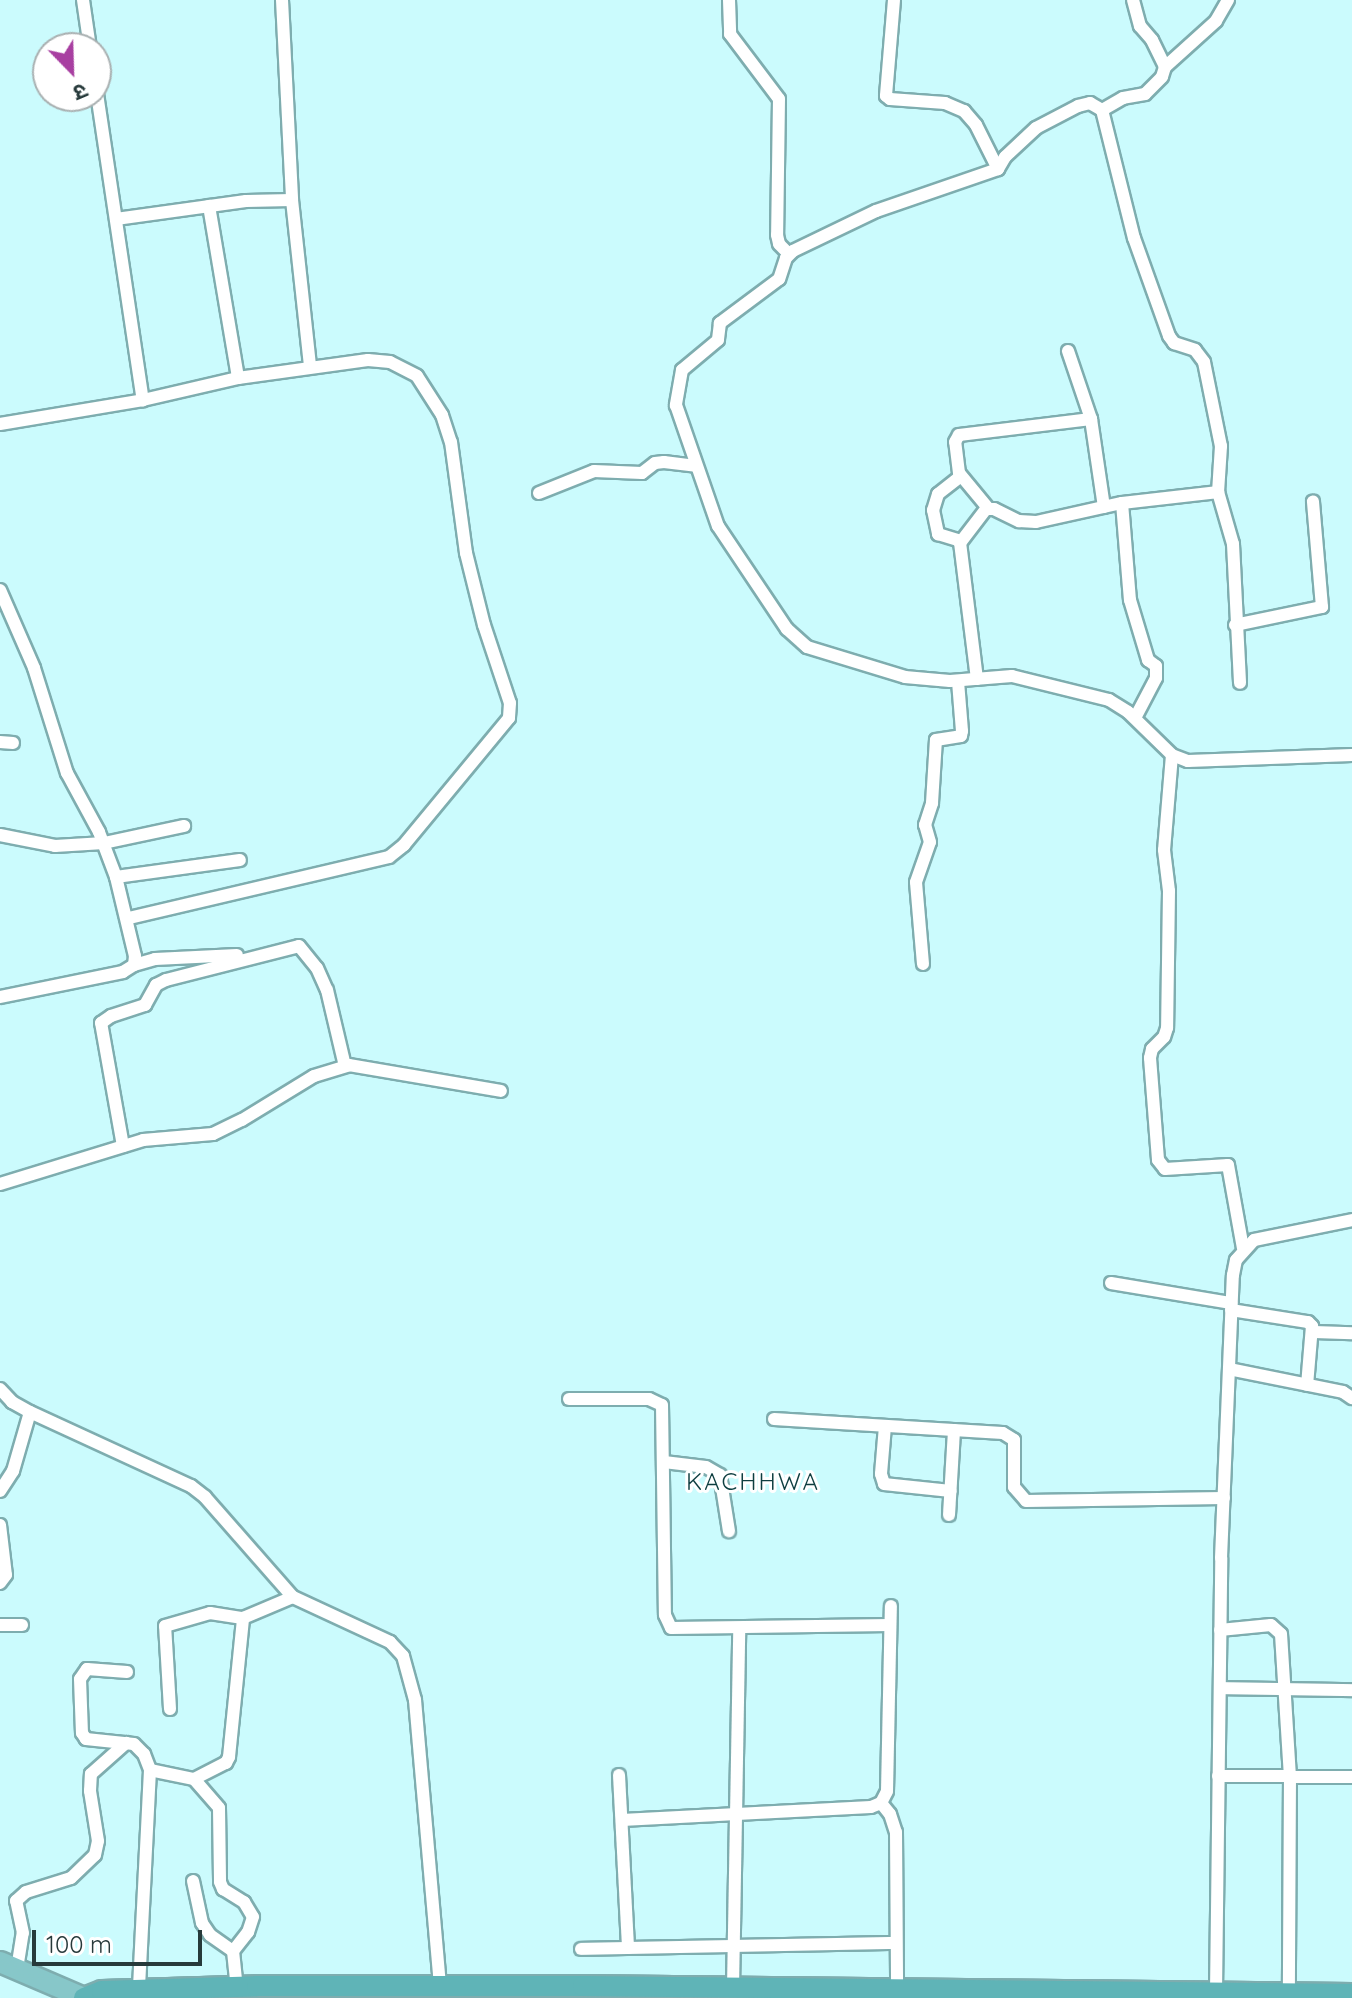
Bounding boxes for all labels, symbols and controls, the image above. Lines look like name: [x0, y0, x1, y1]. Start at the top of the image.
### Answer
north arrow: [32, 32, 112, 112]
text: उ: [69, 77, 92, 108]
district label: KACHHWA: [686, 1468, 820, 1496]
scale bar: [36, 1914, 206, 1964]
text: 100 m: [46, 1929, 112, 1959]

